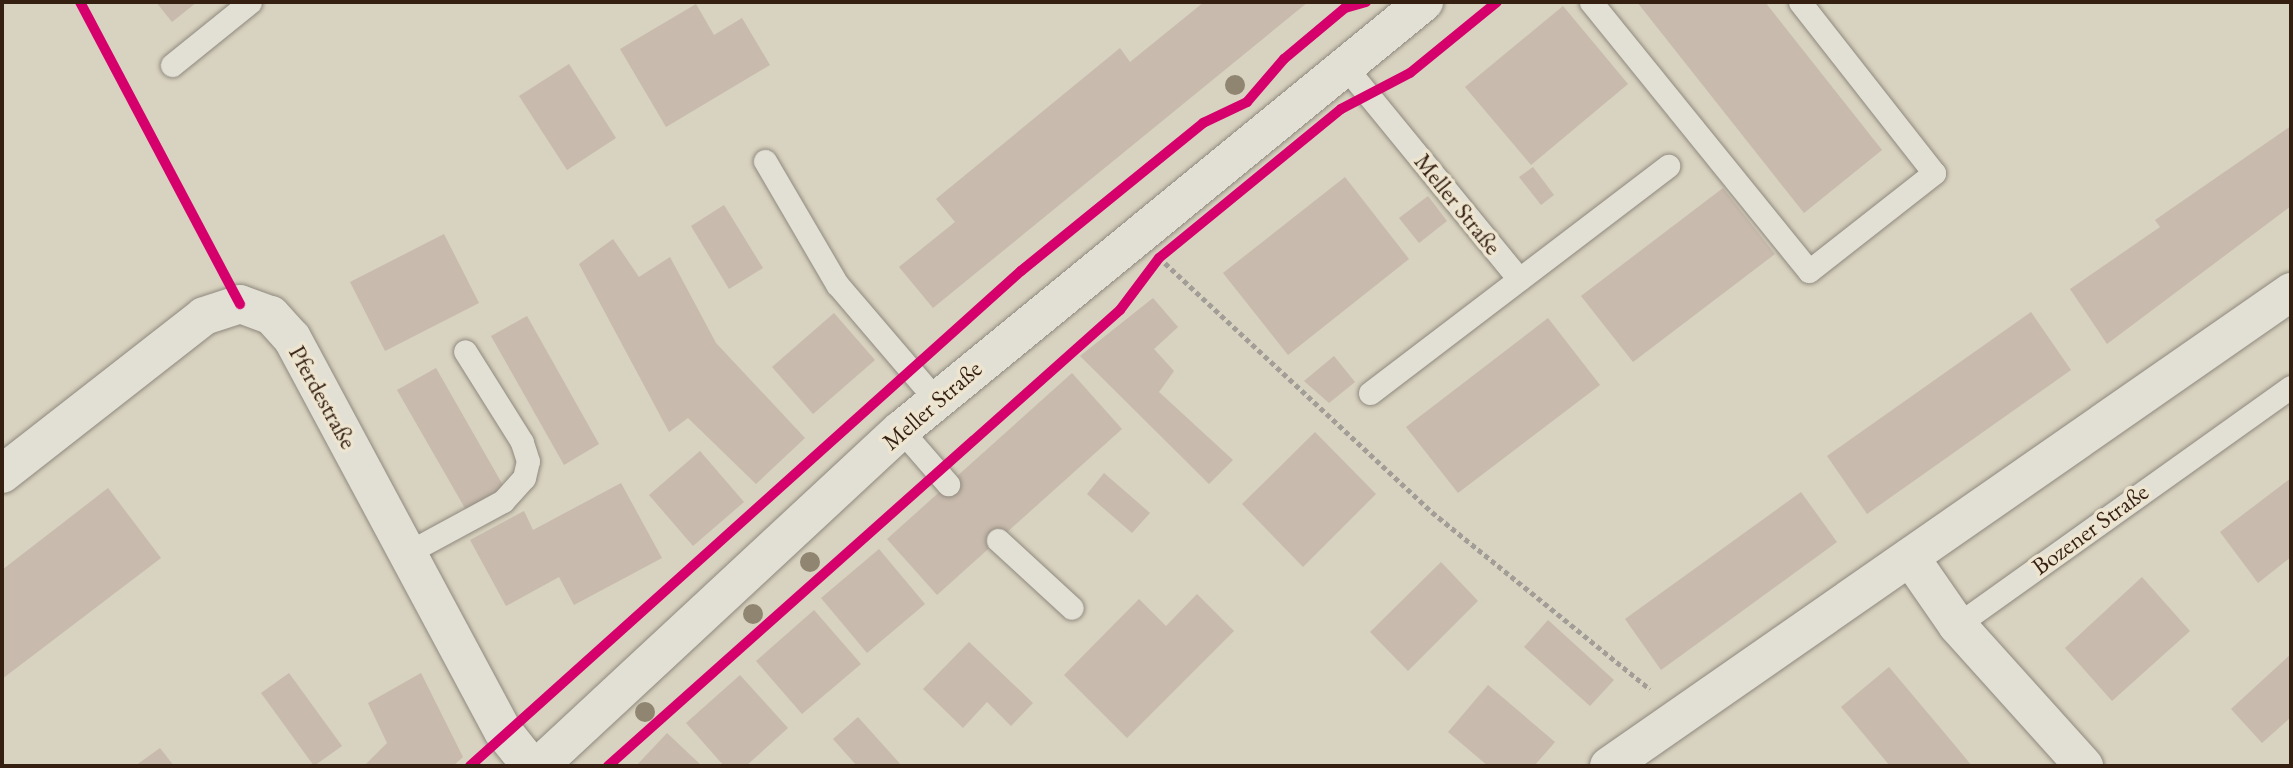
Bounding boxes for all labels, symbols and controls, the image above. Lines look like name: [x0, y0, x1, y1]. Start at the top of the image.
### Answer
street label: Meller Straße: [1408, 148, 1508, 260]
street label: Pferdestraße: [283, 340, 363, 454]
street label: Meller Straße: [877, 354, 987, 456]
street label: Bozener Straße: [2026, 477, 2154, 581]

